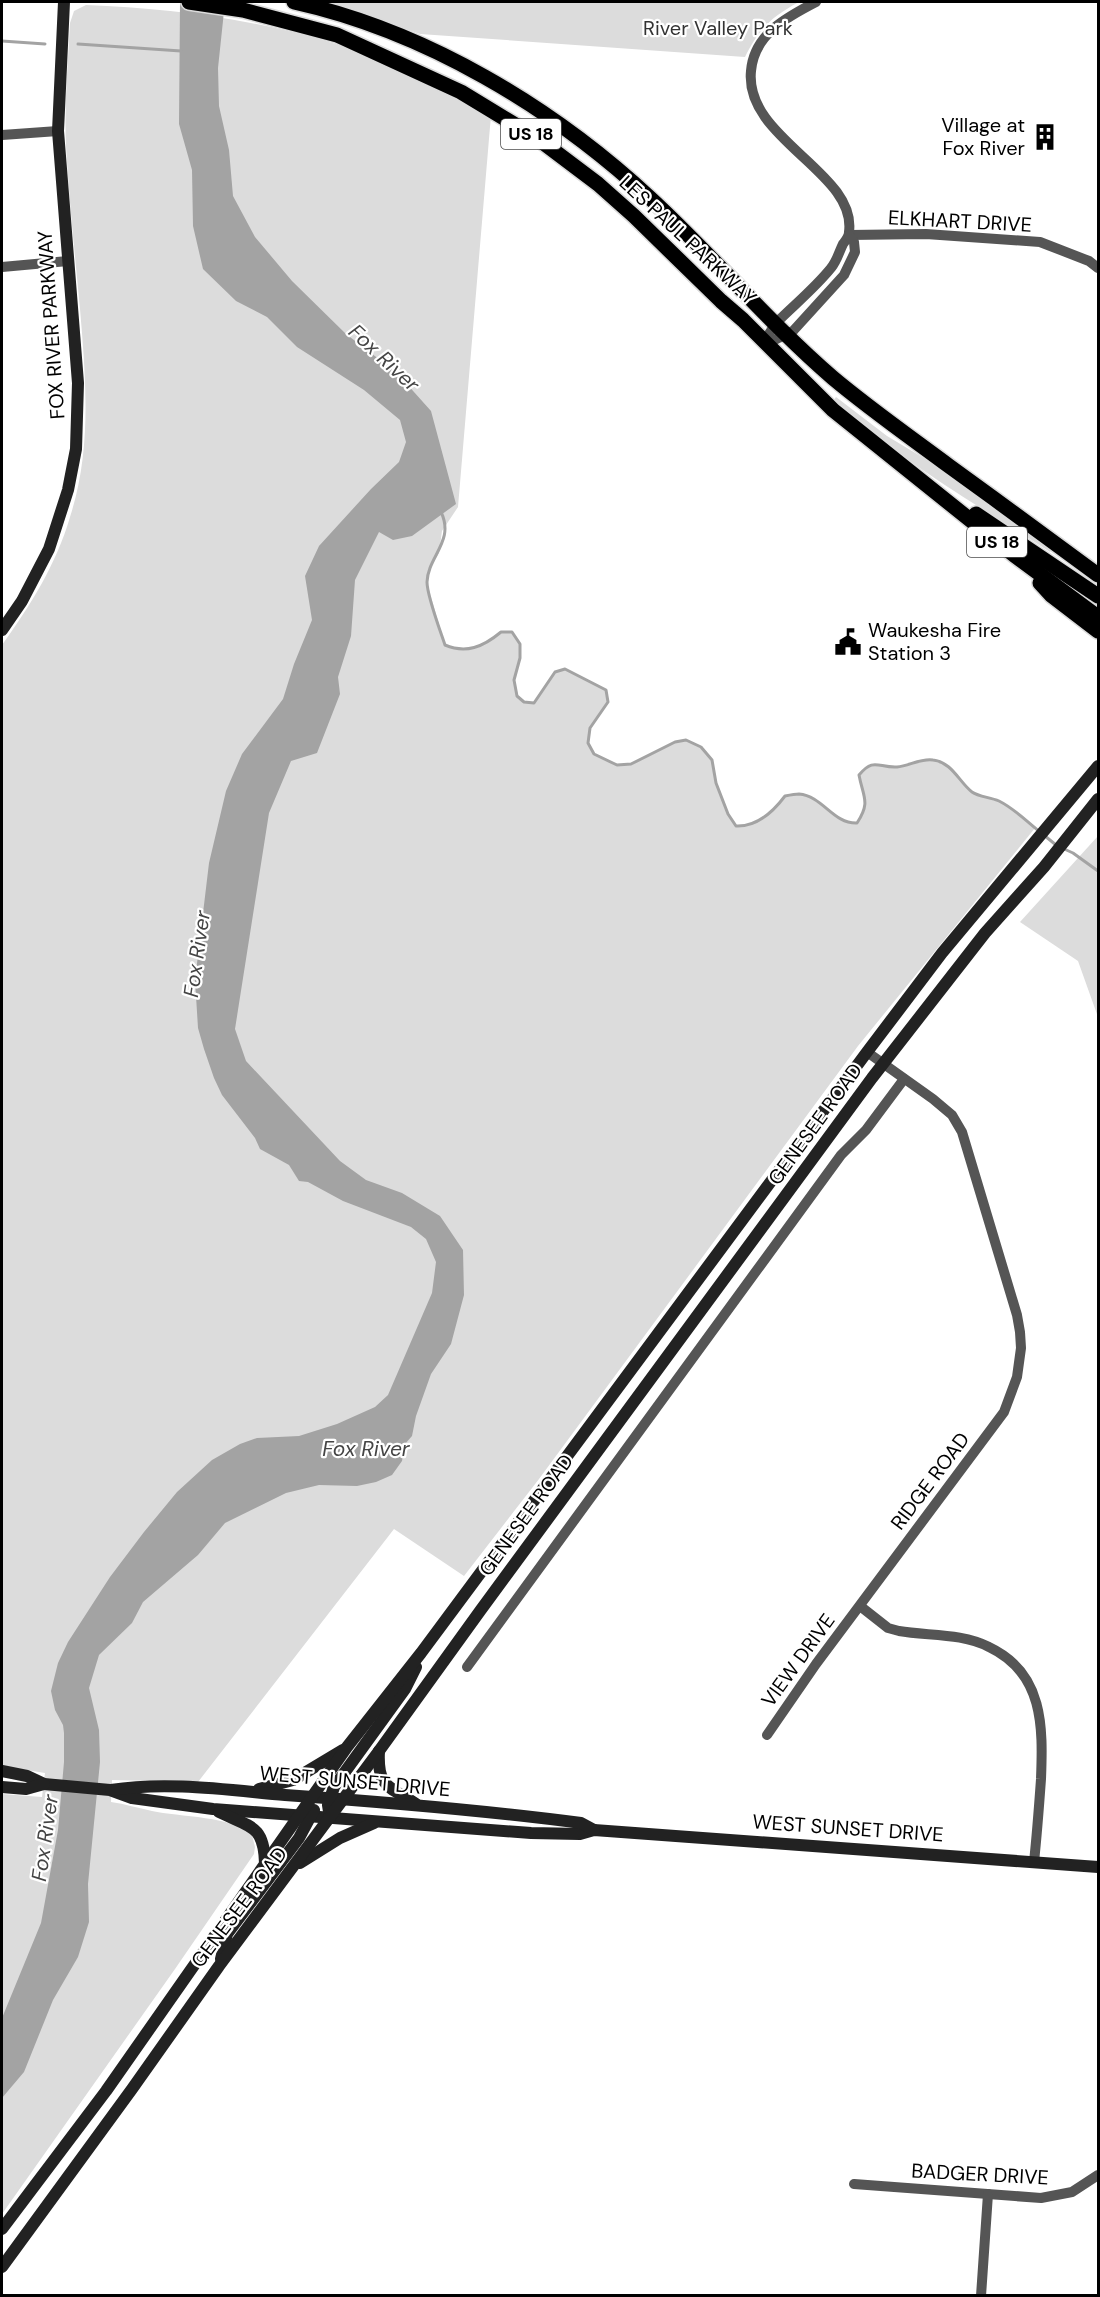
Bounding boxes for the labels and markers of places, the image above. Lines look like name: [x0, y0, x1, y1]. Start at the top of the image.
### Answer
place label: Village at Fox River: [941, 112, 1025, 161]
building icon: Village at Fox River: [1030, 122, 1060, 152]
place label: Waukesha Fire Station 3: [868, 617, 1001, 666]
public building icon: Waukesha Fire Station 3: [833, 627, 863, 657]

